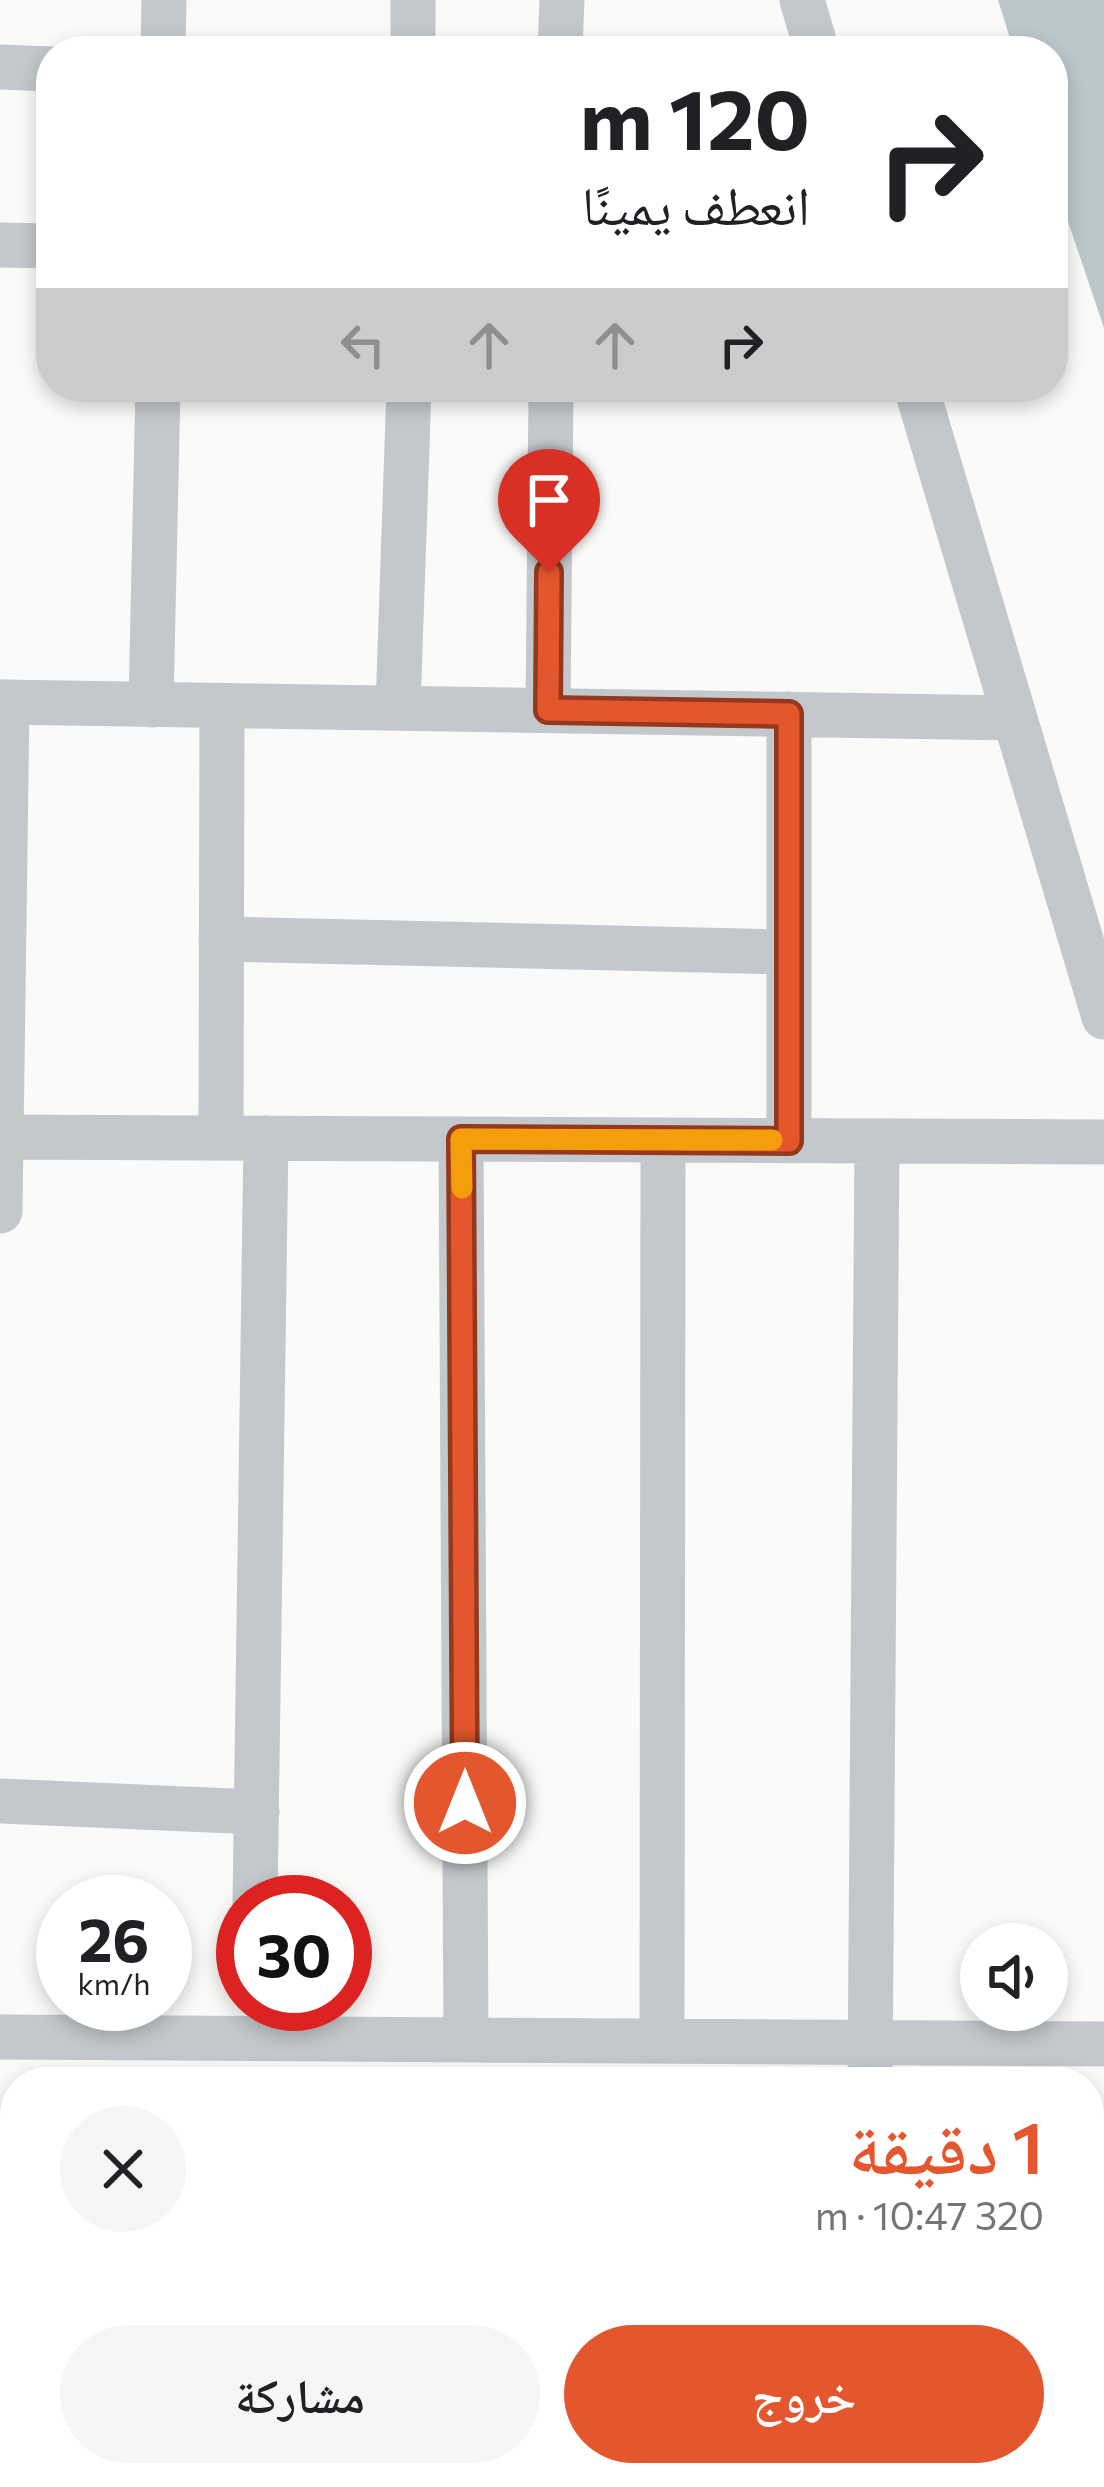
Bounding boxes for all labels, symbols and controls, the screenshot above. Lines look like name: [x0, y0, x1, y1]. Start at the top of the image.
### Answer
text: 120 m: [580, 65, 810, 167]
icon: right: [852, 84, 1008, 240]
text: انعطف يمينًا: [582, 170, 810, 236]
icon: left: [330, 312, 396, 378]
icon: ahead: [456, 312, 522, 378]
icon: ahead: [582, 312, 648, 378]
icon: right: [708, 312, 774, 378]
pin: [498, 449, 600, 572]
icon: arrive: [516, 467, 582, 533]
position arrow: [402, 1740, 528, 1866]
speed limit sign: 30: [216, 1875, 372, 2031]
text: 26: [79, 1901, 149, 1974]
map controls: [960, 1923, 1068, 2031]
button: sound: [960, 1923, 1068, 2031]
text: km/h: [78, 1964, 150, 2001]
text: 1 دقيقة: [849, 2101, 1044, 2189]
button: close: [60, 2106, 186, 2232]
text: 320 m · 10:47: [815, 2190, 1044, 2238]
button: مشاركة: [60, 2325, 540, 2463]
button: خروج: [564, 2325, 1044, 2463]

